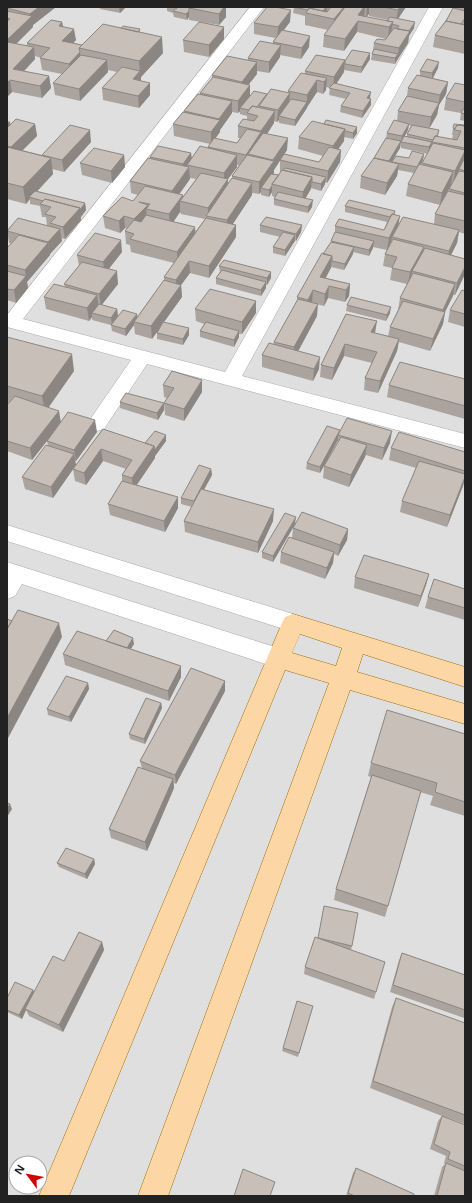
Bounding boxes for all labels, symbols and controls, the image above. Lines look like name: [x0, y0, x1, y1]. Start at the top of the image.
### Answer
north arrow: [8, 1155, 48, 1195]
text: N: [10, 1162, 28, 1177]

